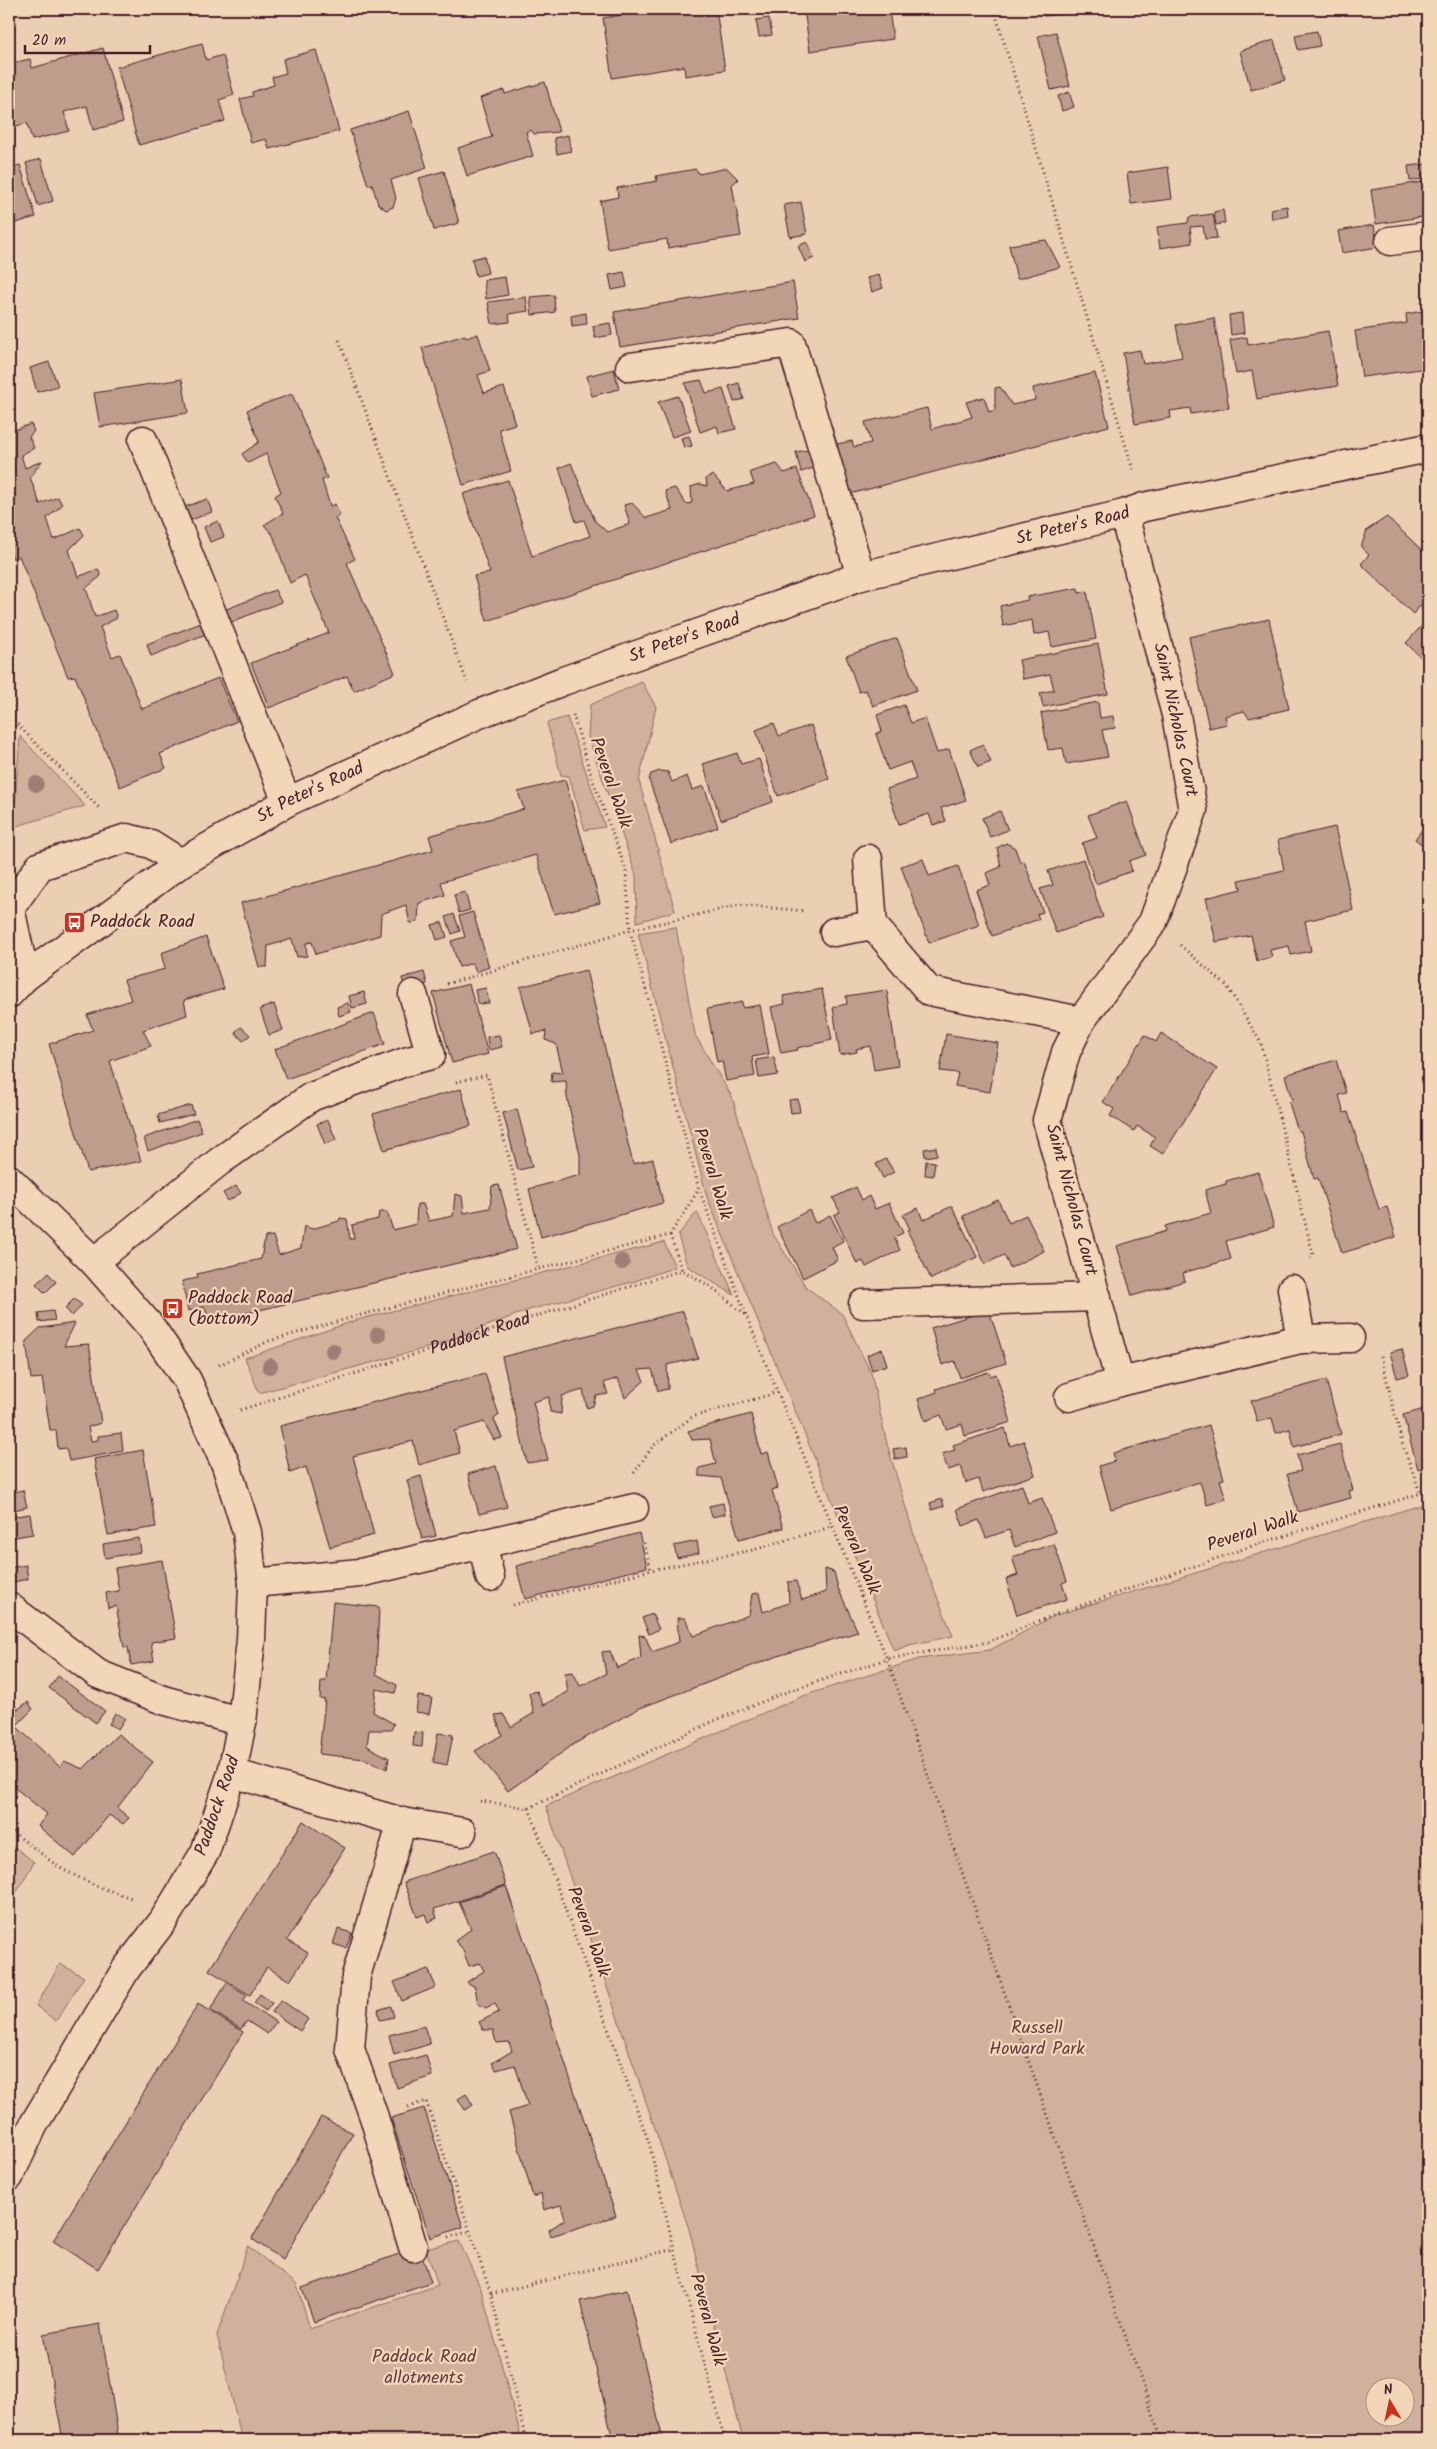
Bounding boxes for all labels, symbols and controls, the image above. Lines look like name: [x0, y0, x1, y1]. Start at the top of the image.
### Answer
scale bar: [25, 22, 150, 54]
text: 20 m: [32, 29, 66, 53]
street label: St Peter's Road: [1013, 498, 1135, 553]
street label: St Peter's Road: [625, 605, 745, 671]
street label: Saint Nicholas Court: [1145, 640, 1206, 801]
street label: Peveral Walk: [581, 733, 639, 833]
street label: St Peter's Road: [251, 754, 370, 831]
place label: Paddock Road: [90, 908, 195, 937]
bus stop icon: Paddock Road: [62, 910, 86, 934]
street label: Saint Nicholas Court: [1037, 1121, 1106, 1280]
street label: Peveral Walk: [684, 1124, 740, 1224]
place label: Paddock Road (bottom): [188, 1284, 293, 1334]
bus stop icon: Paddock Road (bottom): [160, 1296, 184, 1320]
street label: Paddock Road: [426, 1304, 535, 1363]
street label: Peveral Walk: [824, 1501, 888, 1600]
street label: Peveral Walk: [1203, 1503, 1303, 1560]
street label: Paddock Road: [187, 1751, 249, 1860]
street label: Peveral Walk: [558, 1882, 618, 1982]
park label: Russell Howard Park: [989, 2014, 1085, 2064]
street label: Peveral Walk: [681, 2270, 733, 2370]
park label: Paddock Road allotments: [372, 2343, 477, 2393]
north arrow: [1364, 2376, 1414, 2426]
text: N: [1382, 2379, 1394, 2402]

